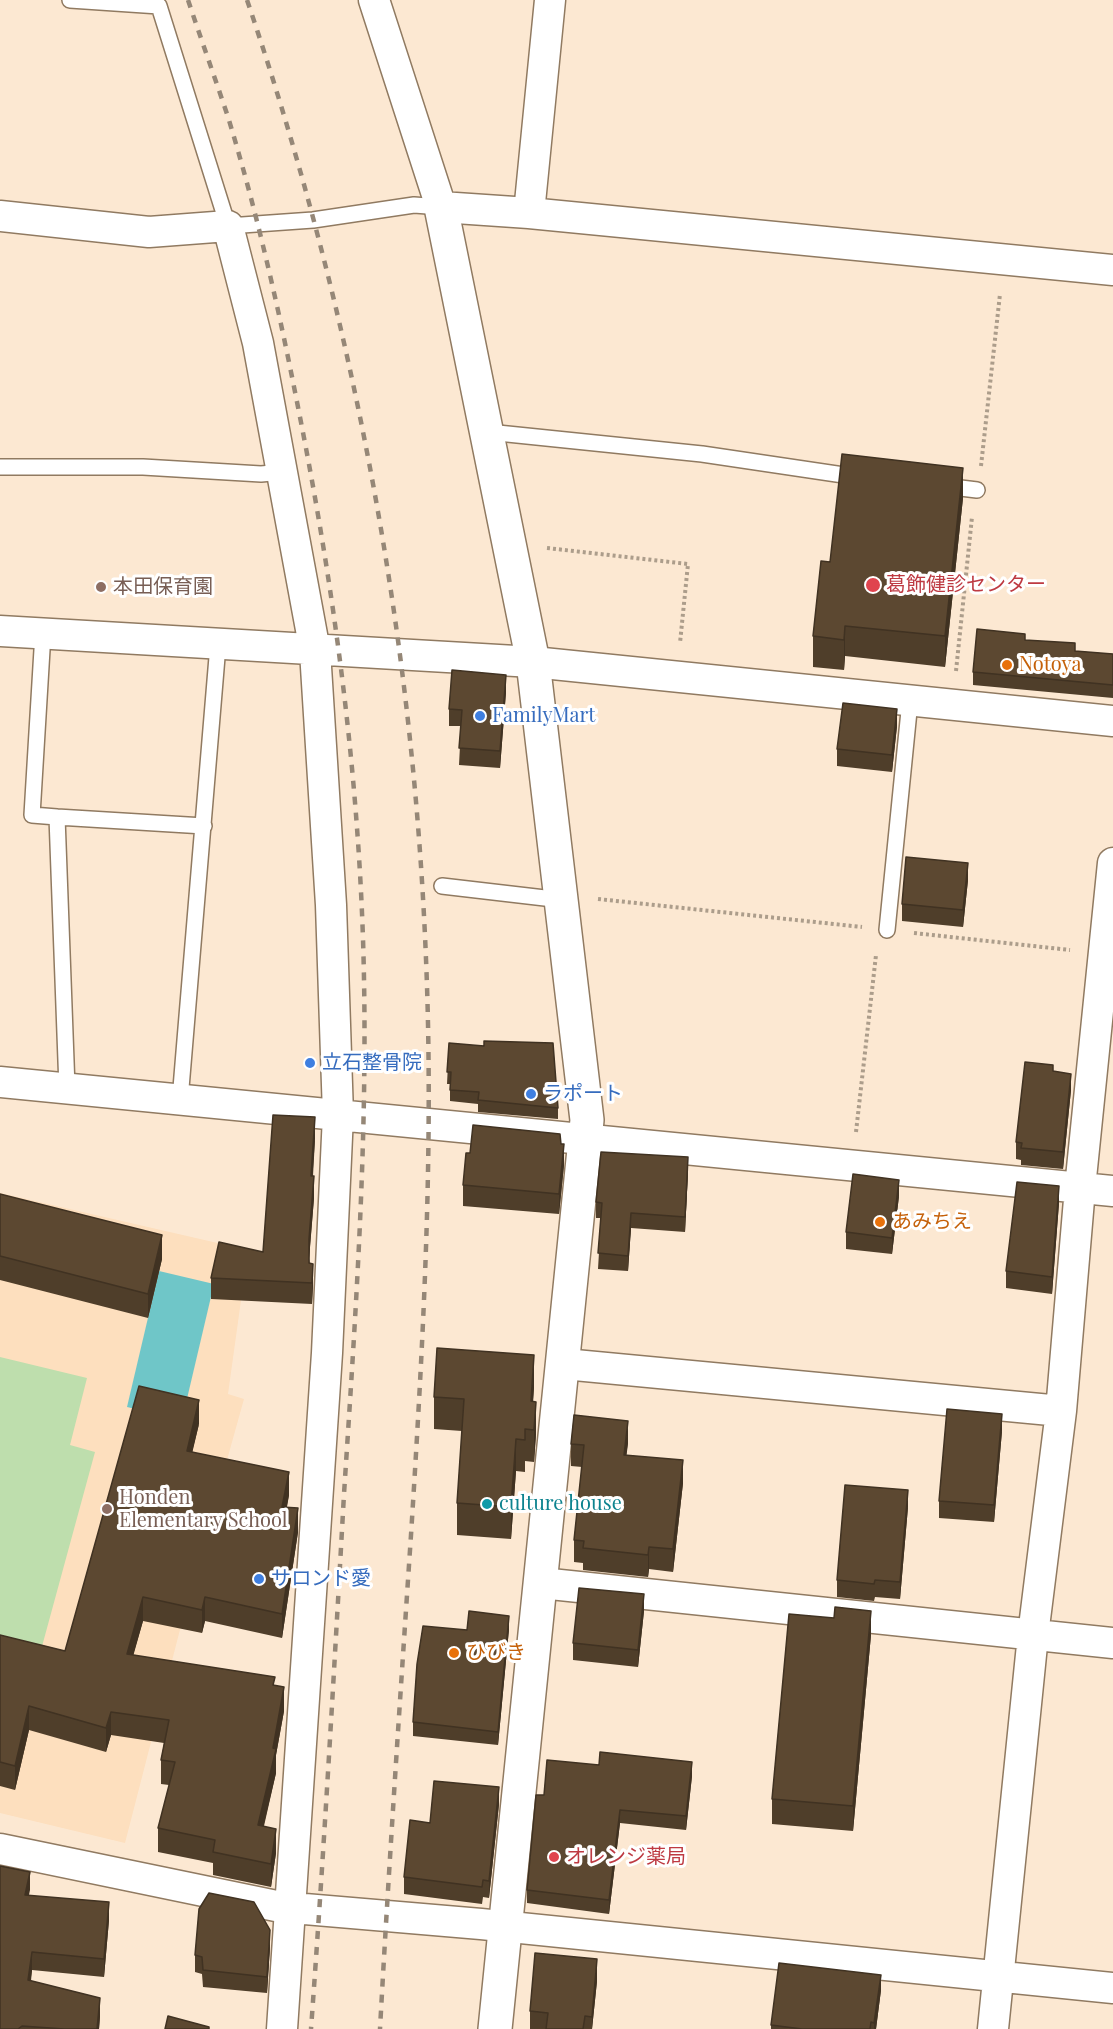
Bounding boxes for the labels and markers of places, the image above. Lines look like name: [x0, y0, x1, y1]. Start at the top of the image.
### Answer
place label: 葛飾健診センター: [886, 573, 1046, 597]
place label: 本田保育園: [113, 575, 213, 599]
marker: 葛飾健診センター: [864, 576, 882, 594]
marker: 本田保育園: [94, 580, 108, 594]
place label: Notoya: [1019, 653, 1081, 677]
marker: Notoya: [1000, 658, 1014, 672]
place label: FamilyMart: [492, 704, 595, 728]
marker: FamilyMart: [473, 709, 487, 723]
place label: 立石整骨院: [322, 1051, 422, 1075]
marker: 立石整骨院: [303, 1056, 317, 1070]
place label: ラポート: [543, 1082, 623, 1106]
marker: ラポート: [524, 1087, 538, 1101]
place label: あみちえ: [892, 1210, 972, 1234]
marker: あみちえ: [873, 1215, 887, 1229]
place label: Honden Elementary School: [119, 1486, 287, 1533]
place label: culture house: [499, 1492, 622, 1516]
marker: culture house: [480, 1497, 494, 1511]
marker: Honden Elementary School: [100, 1502, 114, 1516]
place label: サロンド愛: [271, 1567, 371, 1591]
marker: サロンド愛: [252, 1572, 266, 1586]
place label: ひびき: [466, 1641, 526, 1665]
marker: ひびき: [447, 1646, 461, 1660]
place label: オレンジ薬局: [566, 1845, 686, 1869]
marker: オレンジ薬局: [547, 1850, 561, 1864]

